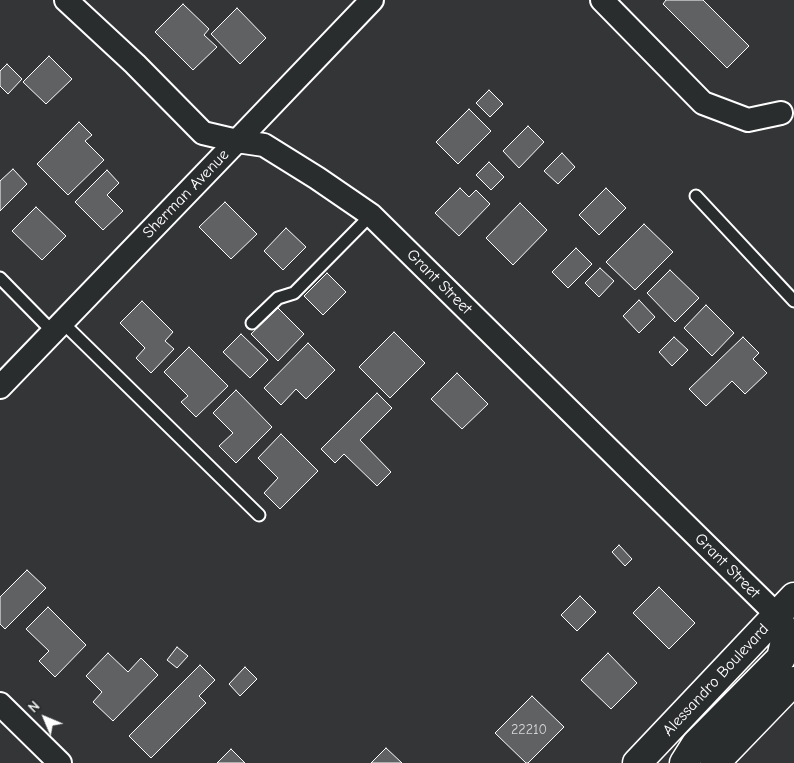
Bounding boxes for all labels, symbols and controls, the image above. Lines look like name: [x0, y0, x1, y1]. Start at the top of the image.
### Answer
street label: Sherman Avenue: [139, 146, 233, 242]
street label: Grant Street: [402, 245, 476, 319]
street label: Grant Street: [690, 529, 764, 603]
street label: Alessandro Boulevard: [659, 620, 773, 740]
north arrow: [20, 693, 70, 743]
text: N: [25, 698, 43, 716]
house number: 22210: [511, 722, 547, 738]

